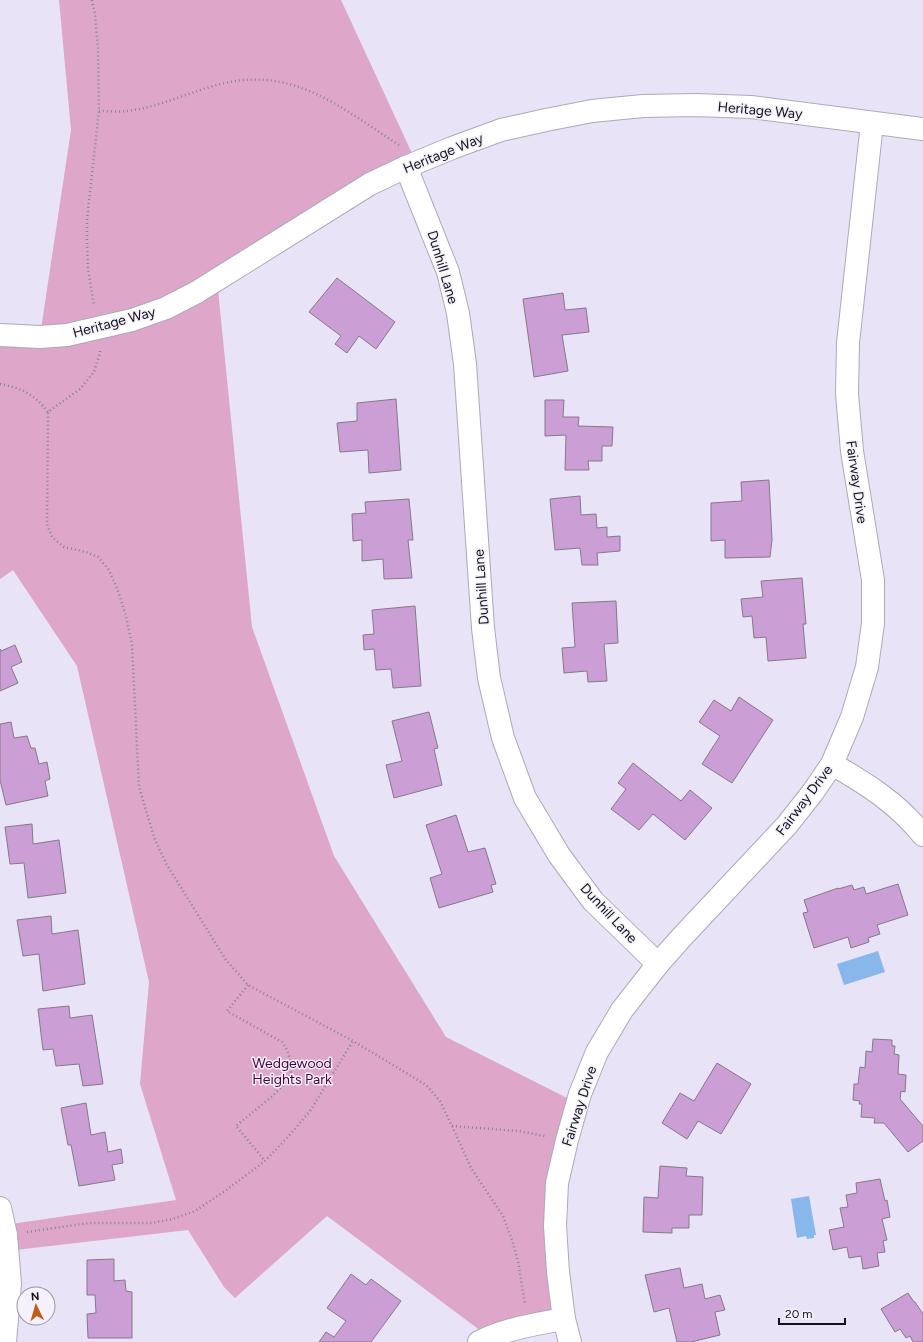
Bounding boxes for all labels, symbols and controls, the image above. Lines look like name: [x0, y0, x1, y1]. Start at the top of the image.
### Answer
street label: Heritage Way: [717, 98, 804, 123]
street label: Heritage Way: [401, 129, 486, 177]
street label: Dunhill Lane: [423, 228, 462, 306]
street label: Heritage Way: [71, 303, 158, 342]
street label: Fairway Drive: [842, 439, 871, 525]
street label: Dunhill Lane: [470, 548, 493, 625]
street label: Fairway Drive: [772, 761, 837, 839]
street label: Dunhill Lane: [577, 880, 641, 947]
park label: Wedgewood Heights Park: [252, 1055, 332, 1088]
street label: Fairway Drive: [558, 1063, 601, 1149]
north arrow: [16, 1286, 56, 1326]
text: N: [30, 1290, 40, 1303]
scale bar: [779, 1300, 845, 1326]
text: 20 m: [785, 1307, 813, 1321]

